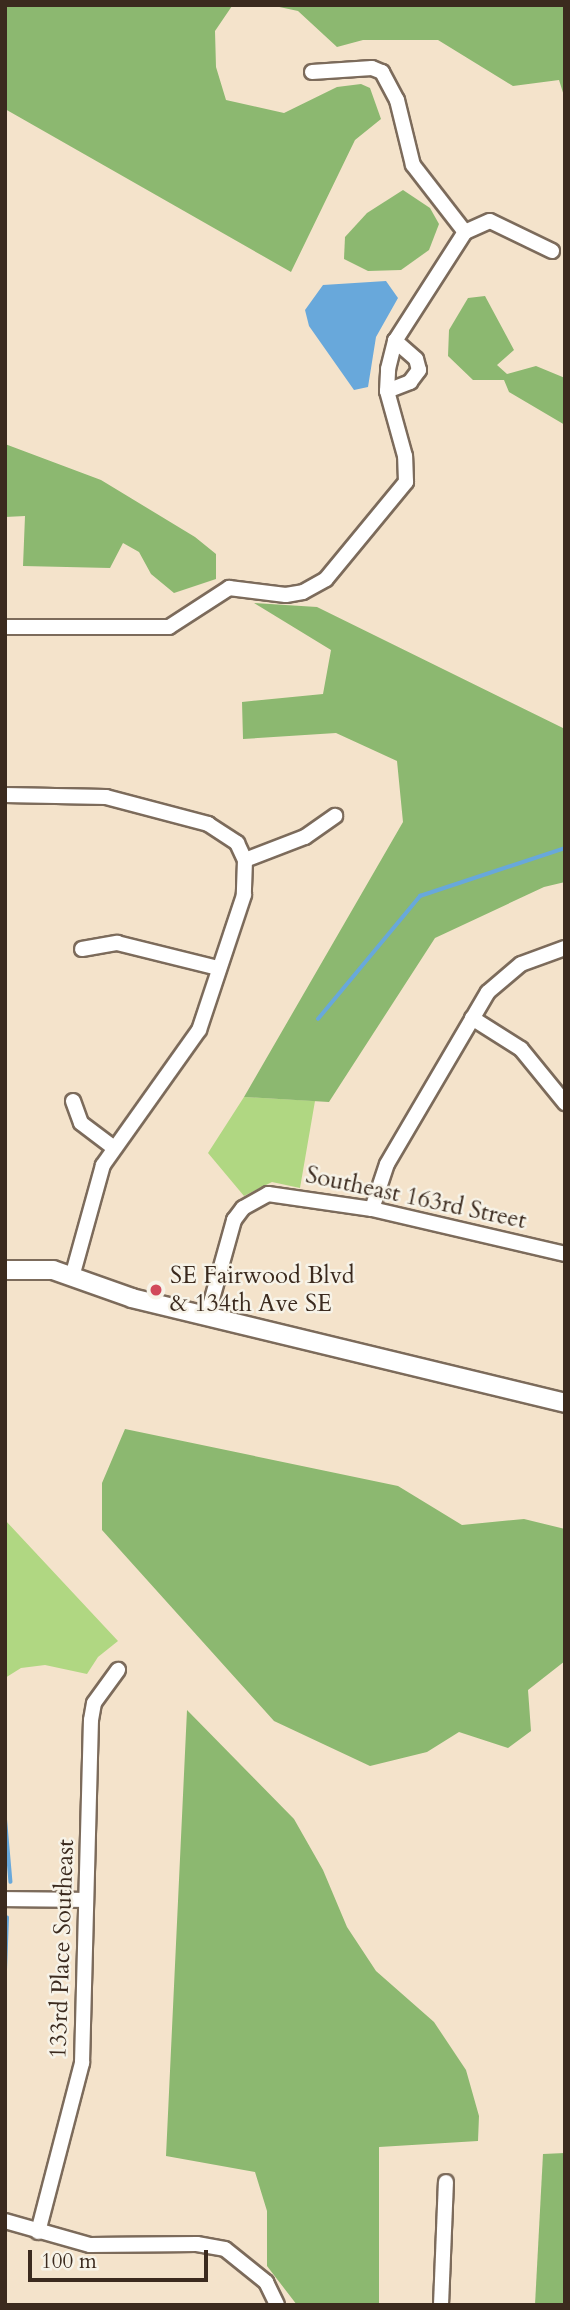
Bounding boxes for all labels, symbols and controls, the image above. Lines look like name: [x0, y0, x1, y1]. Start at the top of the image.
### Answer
street label: Southeast 163rd Street: [303, 1161, 529, 1235]
place label: SE Fairwood Blvd & 134th Ave SE: [170, 1262, 355, 1318]
marker: SE Fairwood Blvd & 134th Ave SE: [148, 1282, 164, 1298]
street label: 133rd Place Southeast: [44, 1839, 80, 2059]
scale bar: [32, 2236, 212, 2280]
text: 100 m: [41, 2247, 97, 2276]

